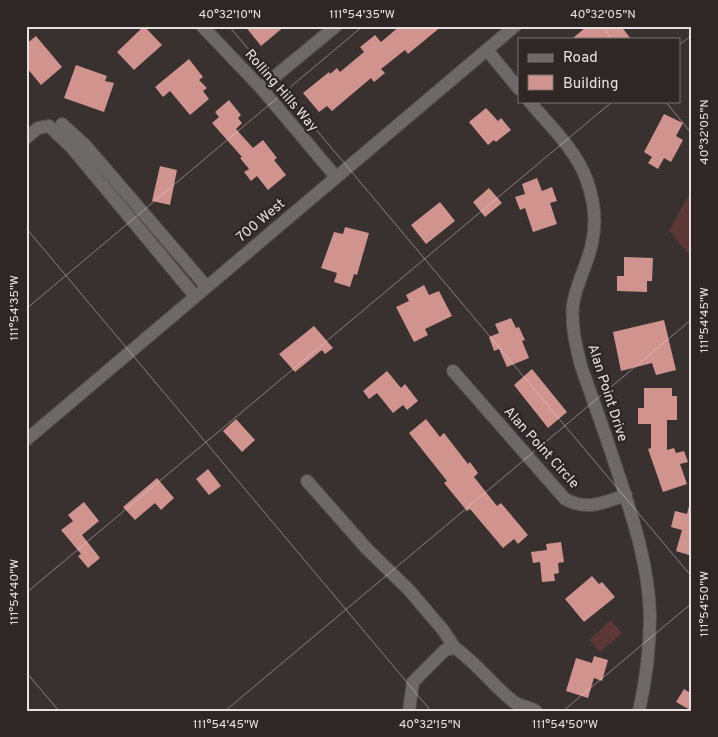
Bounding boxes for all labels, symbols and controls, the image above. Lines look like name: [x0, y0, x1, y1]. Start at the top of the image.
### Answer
text: 40°32'10"N: [199, 7, 261, 23]
text: 111°54'35"W: [329, 7, 395, 23]
text: 40°32'05"N: [570, 7, 636, 23]
legend: [518, 38, 680, 102]
street label: Rolling Hills Way: [241, 46, 321, 136]
text: Road: [563, 49, 598, 68]
text: Building: [563, 75, 618, 94]
text: 40°32'05"N: [697, 99, 713, 165]
street label: 700 West: [233, 196, 289, 246]
text: 111°54'35"W: [7, 275, 23, 341]
text: 111°54'45"W: [697, 287, 713, 353]
street label: Alan Point Drive: [583, 342, 631, 444]
street label: Alan Point Circle: [500, 404, 582, 492]
text: 111°54'40"W: [7, 559, 23, 625]
text: 111°54'50"W: [697, 571, 713, 637]
text: 111°54'45"W: [193, 717, 259, 733]
text: 40°32'15"N: [399, 717, 461, 733]
text: 111°54'50"W: [532, 717, 598, 733]

